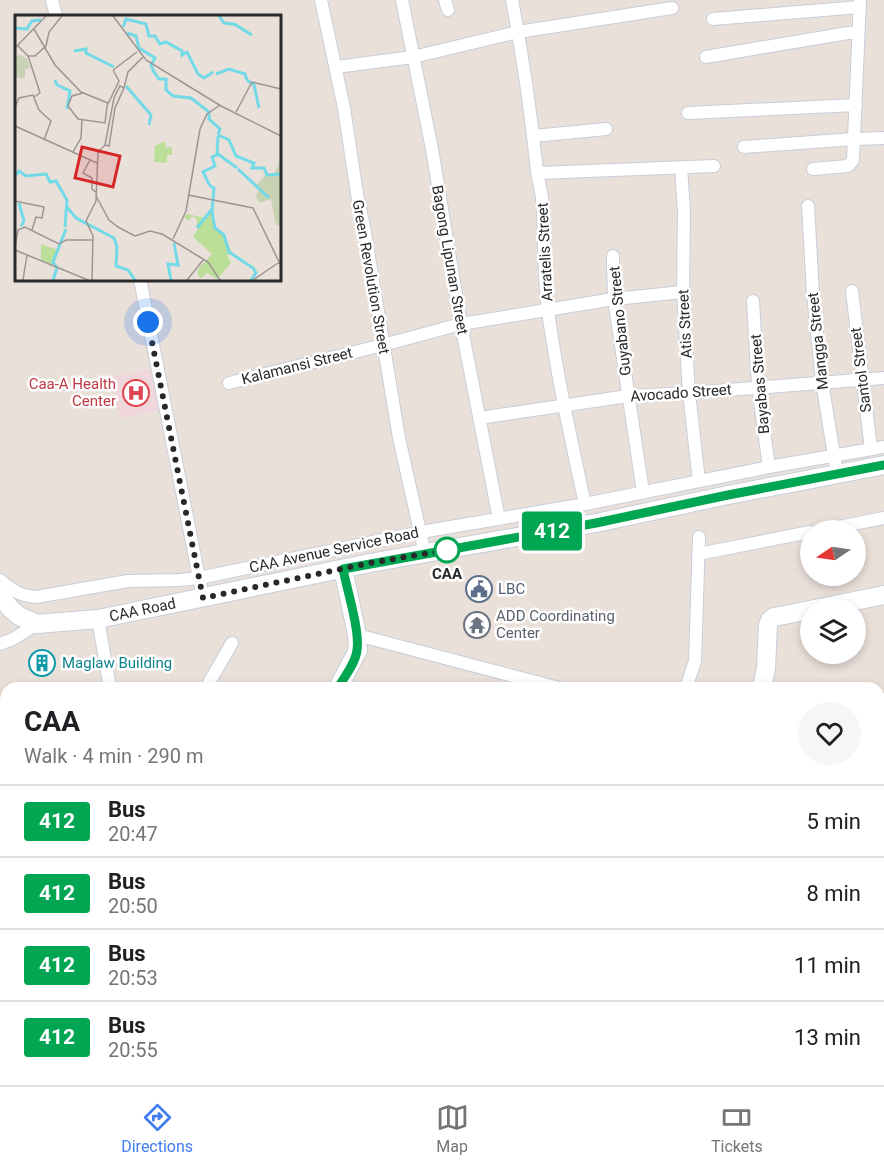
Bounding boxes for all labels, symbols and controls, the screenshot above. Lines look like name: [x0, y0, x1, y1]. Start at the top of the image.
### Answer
inset map: [15, 15, 280, 280]
street label: Bagong Lipunan Street: [428, 184, 472, 336]
street label: Green Revolution Street: [349, 198, 393, 356]
street label: Arratelis Street: [533, 202, 557, 302]
street label: Guyabano Street: [605, 265, 635, 377]
street label: Atis Street: [674, 289, 696, 359]
street label: Mangga Street: [804, 291, 832, 391]
your location: [133, 307, 163, 337]
street label: Santol Street: [847, 326, 875, 414]
street label: Bayabas Street: [747, 333, 773, 435]
street label: Kalamansi Street: [240, 343, 354, 388]
place label: Caa-A Health Center: [29, 375, 116, 410]
hospital icon: Caa-A Health Center: [121, 378, 151, 408]
street label: Avocado Street: [630, 380, 732, 406]
line badge: 412: [518, 512, 586, 550]
text: 412: [534, 519, 570, 543]
north arrow: [800, 520, 866, 586]
map controls: [800, 520, 866, 664]
street label: CAA Avenue Service Road: [248, 523, 420, 577]
marker: CAA: [434, 537, 460, 563]
place label: CAA: [432, 565, 463, 583]
public building icon: LBC: [464, 574, 494, 604]
place label: LBC: [498, 580, 525, 598]
street label: CAA Road: [108, 594, 177, 625]
button: layers: [800, 598, 866, 664]
place label: ADD Coordinating Center: [496, 607, 615, 642]
temple icon: ADD Coordinating Center: [462, 610, 492, 640]
building icon: Maglaw Building: [27, 648, 57, 678]
place label: Maglaw Building: [62, 654, 172, 672]
button: heart: [798, 702, 861, 765]
text: CAA: [24, 705, 80, 738]
text: Walk · 4 min · 290 m: [24, 744, 203, 768]
text: Bus: [108, 797, 146, 822]
text: 412: [39, 809, 75, 833]
text: 5 min: [806, 809, 861, 834]
text: 20:47: [108, 822, 158, 846]
text: Bus: [108, 869, 146, 894]
text: 412: [39, 881, 75, 905]
text: 8 min: [806, 881, 861, 906]
text: 20:50: [108, 894, 158, 918]
text: Bus: [108, 941, 146, 966]
text: 412: [39, 953, 75, 977]
text: 11 min: [794, 953, 861, 978]
text: 20:53: [108, 966, 158, 990]
text: Bus: [108, 1013, 146, 1038]
text: 412: [39, 1025, 75, 1049]
text: 13 min: [794, 1025, 861, 1050]
text: 20:55: [108, 1038, 158, 1062]
tab: Directions: [121, 1101, 193, 1156]
tab: Map: [436, 1101, 469, 1156]
tab: Tickets: [711, 1101, 763, 1156]

